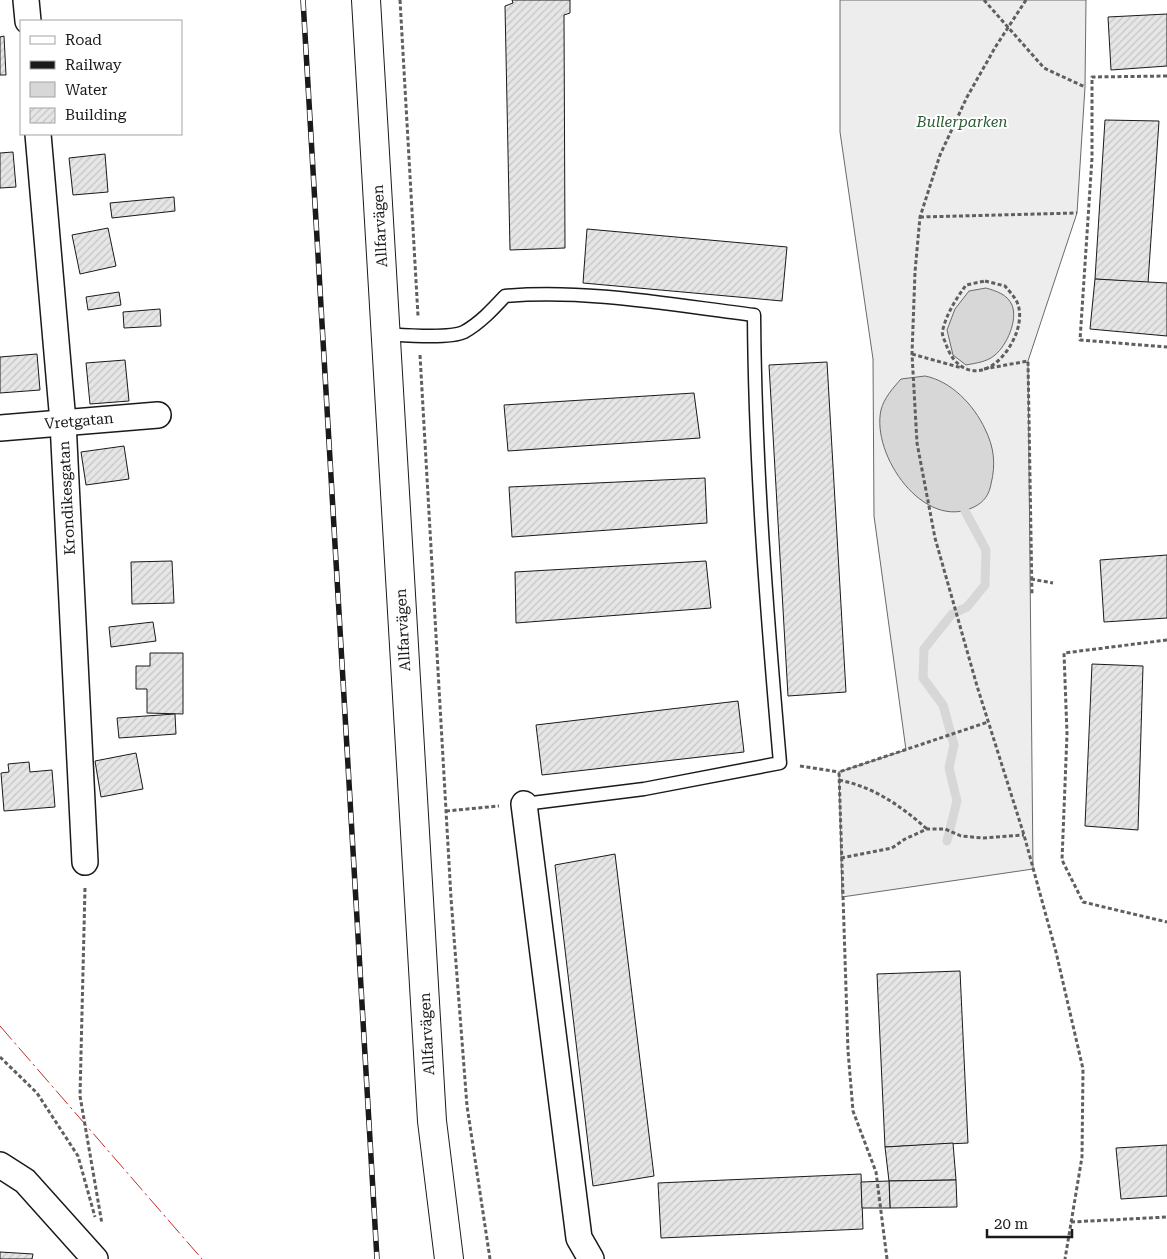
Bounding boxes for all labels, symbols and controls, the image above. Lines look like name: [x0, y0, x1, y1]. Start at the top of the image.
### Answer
legend: [20, 20, 182, 135]
text: Road: [65, 31, 102, 49]
text: Railway: [65, 56, 122, 74]
text: Water: [65, 81, 107, 99]
text: Building: [65, 106, 127, 124]
park label: Bullerparken: [916, 113, 1008, 131]
street label: Allfarvägen: [369, 184, 391, 268]
street label: Vretgatan: [44, 409, 115, 433]
street label: Krondikesgatan: [55, 440, 79, 556]
street label: Allfarvägen: [392, 588, 414, 672]
street label: Allfarvägen: [416, 992, 438, 1076]
scale bar: [987, 1206, 1072, 1238]
text: 20 m: [994, 1215, 1029, 1233]

